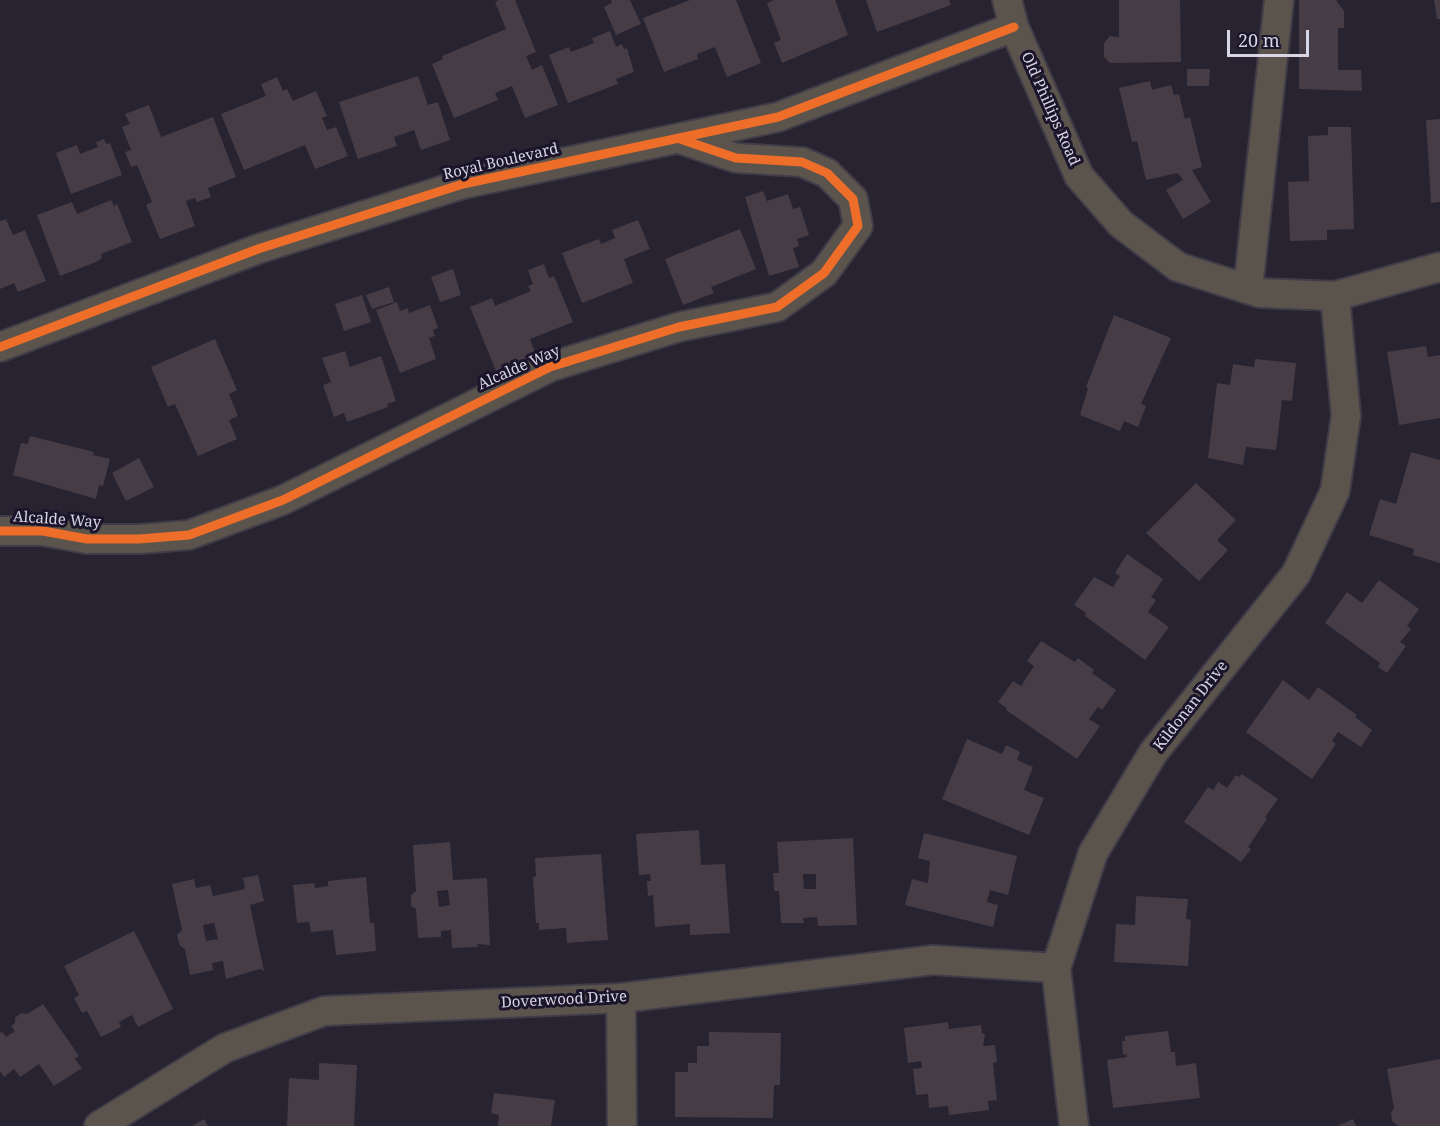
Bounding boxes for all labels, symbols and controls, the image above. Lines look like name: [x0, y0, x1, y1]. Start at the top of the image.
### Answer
scale bar: [1230, 18, 1312, 56]
text: 20 m: [1238, 28, 1280, 52]
street label: Old Phillips Road: [1017, 49, 1083, 169]
street label: Royal Boulevard: [442, 140, 560, 184]
street label: Alcalde Way: [475, 342, 563, 394]
street label: Alcalde Way: [12, 508, 102, 532]
street label: Kildonan Drive: [1150, 658, 1232, 754]
street label: Doverwood Drive: [501, 988, 627, 1012]

